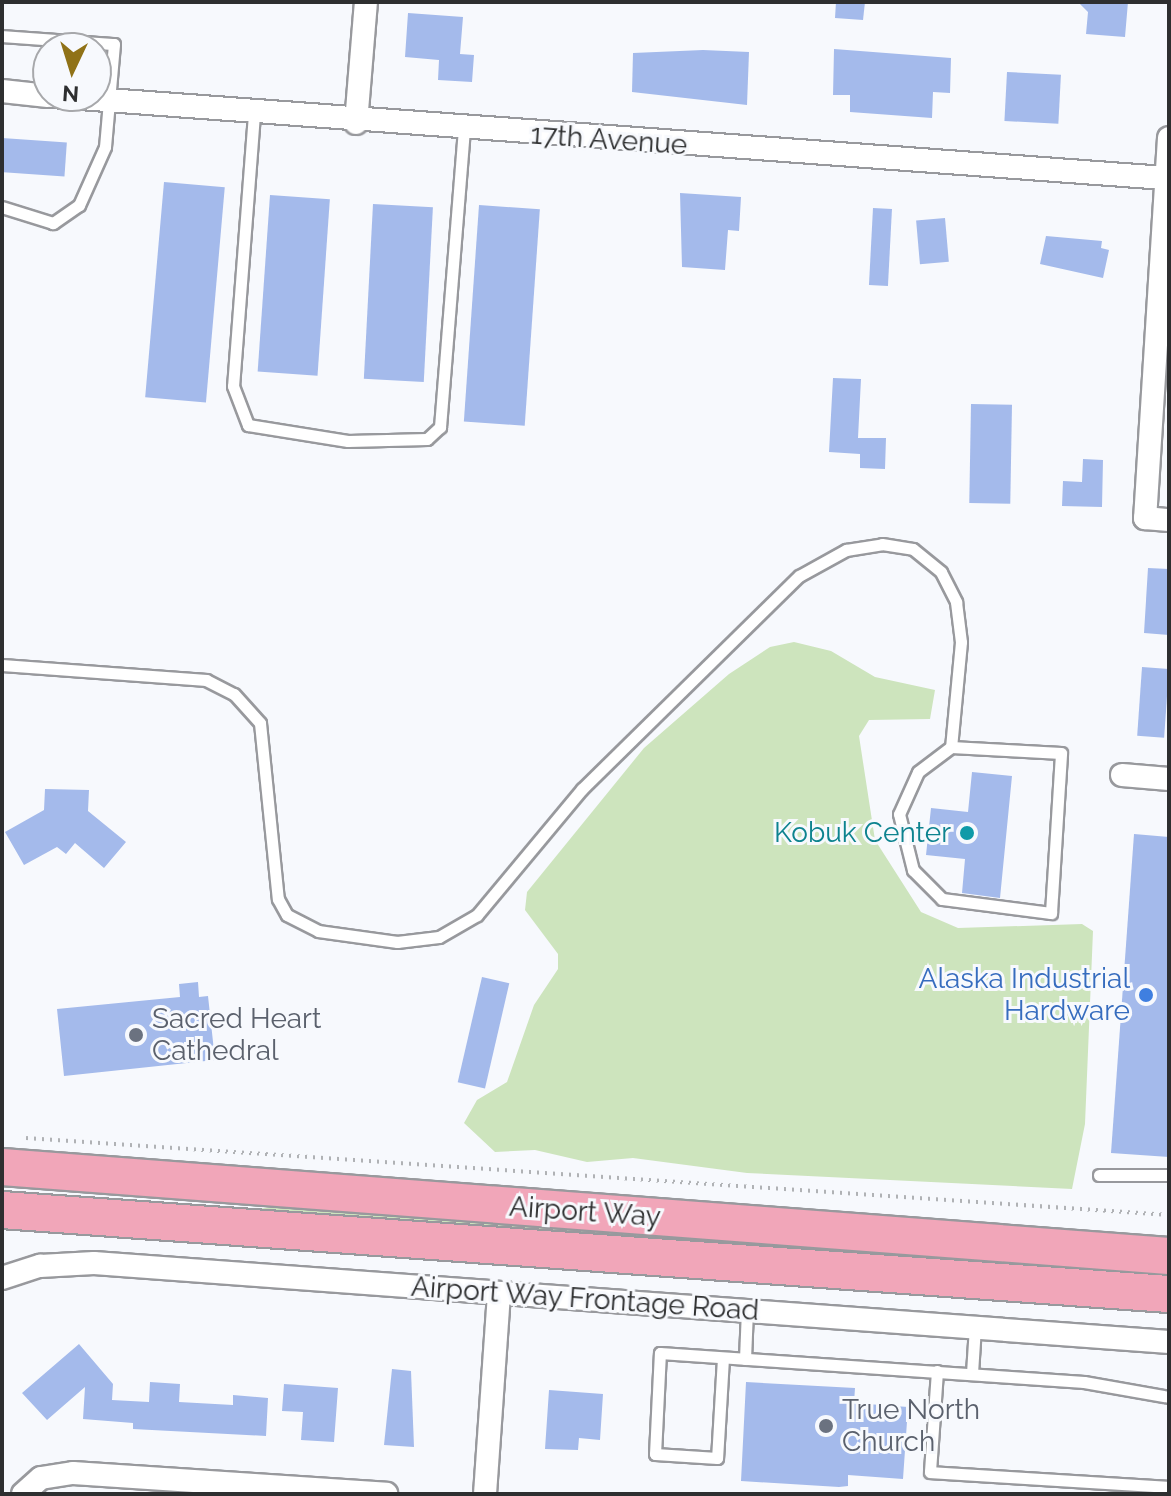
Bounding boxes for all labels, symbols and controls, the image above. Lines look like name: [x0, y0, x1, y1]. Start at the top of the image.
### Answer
north arrow: [32, 32, 112, 112]
text: N: [61, 80, 80, 108]
street label: 17th Avenue: [529, 118, 689, 162]
place label: Kobuk Center: [774, 816, 951, 850]
marker: Kobuk Center: [958, 824, 976, 842]
place label: Alaska Industrial Hardware: [918, 962, 1130, 1028]
marker: Alaska Industrial Hardware: [1137, 986, 1155, 1004]
place label: Sacred Heart Cathedral: [152, 1002, 321, 1068]
marker: Sacred Heart Cathedral: [127, 1026, 145, 1044]
street label: Airport Way: [508, 1190, 662, 1234]
street label: Airport Way Frontage Road: [409, 1270, 761, 1328]
place label: True North Church: [842, 1393, 980, 1459]
marker: True North Church: [817, 1417, 835, 1435]

